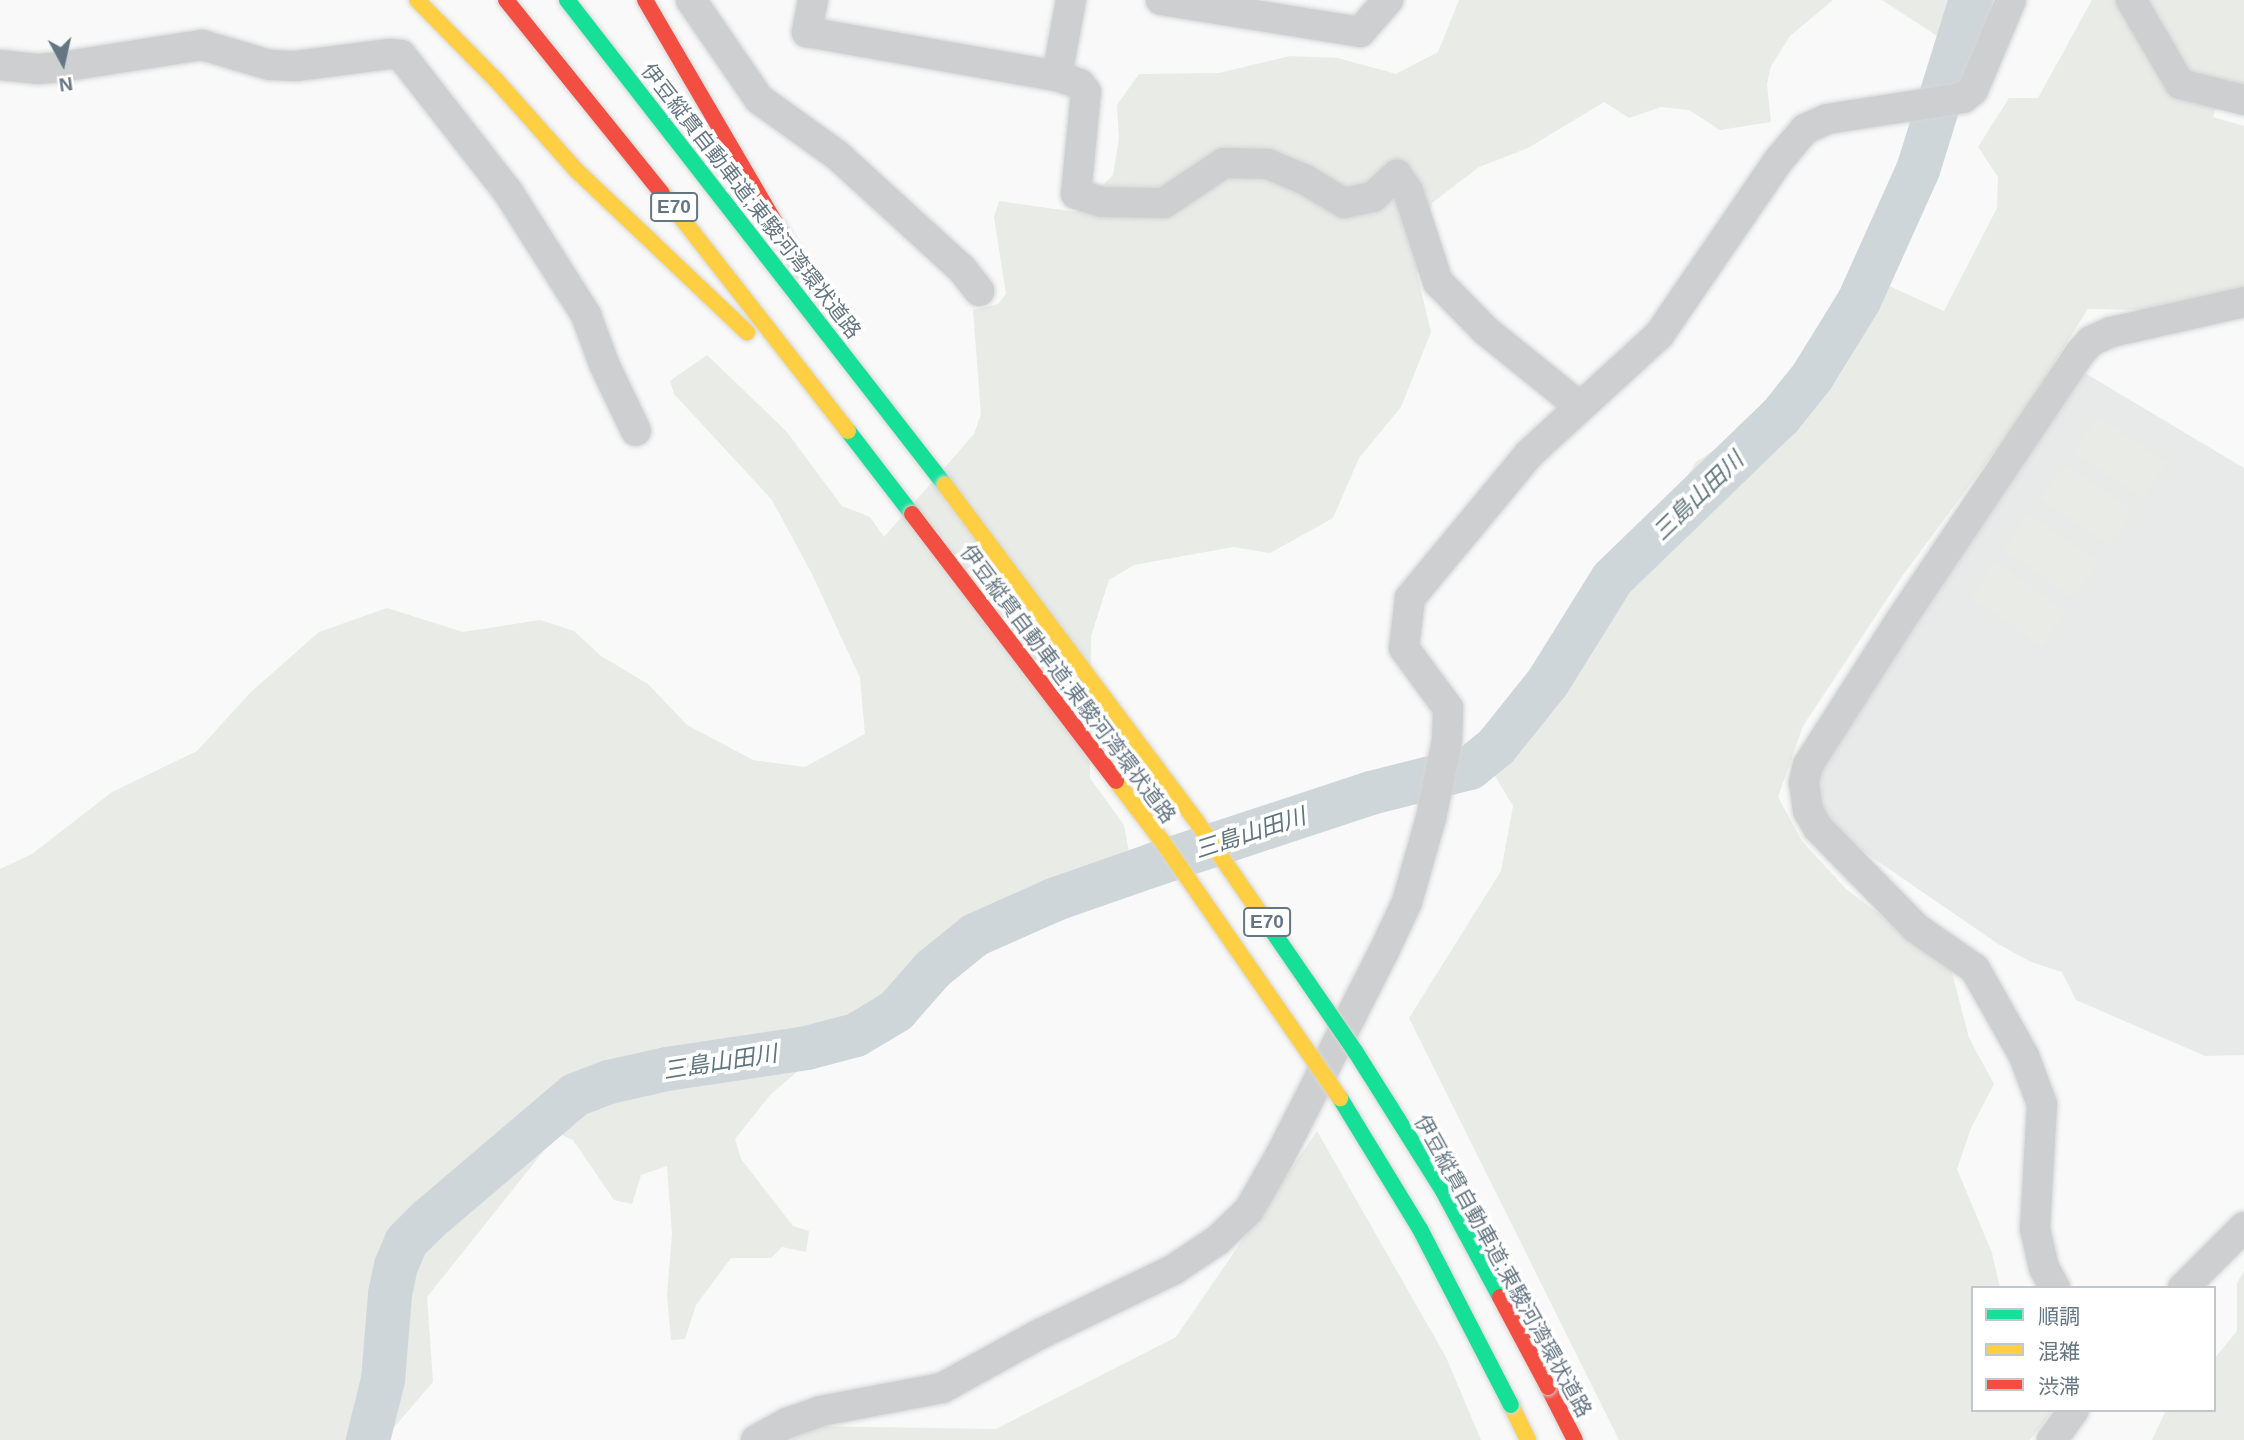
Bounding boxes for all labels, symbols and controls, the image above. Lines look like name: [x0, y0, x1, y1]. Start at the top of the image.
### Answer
north arrow: [28, 28, 98, 98]
street label: 伊豆縦貫自動車道;東駿河湾環状道路: [636, 59, 866, 343]
text: N: [58, 73, 74, 96]
road number: E70: [650, 192, 698, 223]
water label: 三島山田川: [1647, 446, 1749, 546]
street label: 伊豆縦貫自動車道;東駿河湾環状道路: [955, 540, 1181, 828]
water label: 三島山田川: [1191, 802, 1309, 864]
road number: E70: [1242, 906, 1292, 938]
water label: 三島山田川: [661, 1039, 779, 1085]
street label: 伊豆縦貫自動車道;東駿河湾環状道路: [1409, 1110, 1597, 1422]
legend: [1971, 1286, 2216, 1412]
text: 順調: [2038, 1305, 2080, 1328]
text: 混雑: [2038, 1340, 2080, 1363]
text: 渋滞: [2038, 1375, 2080, 1398]

